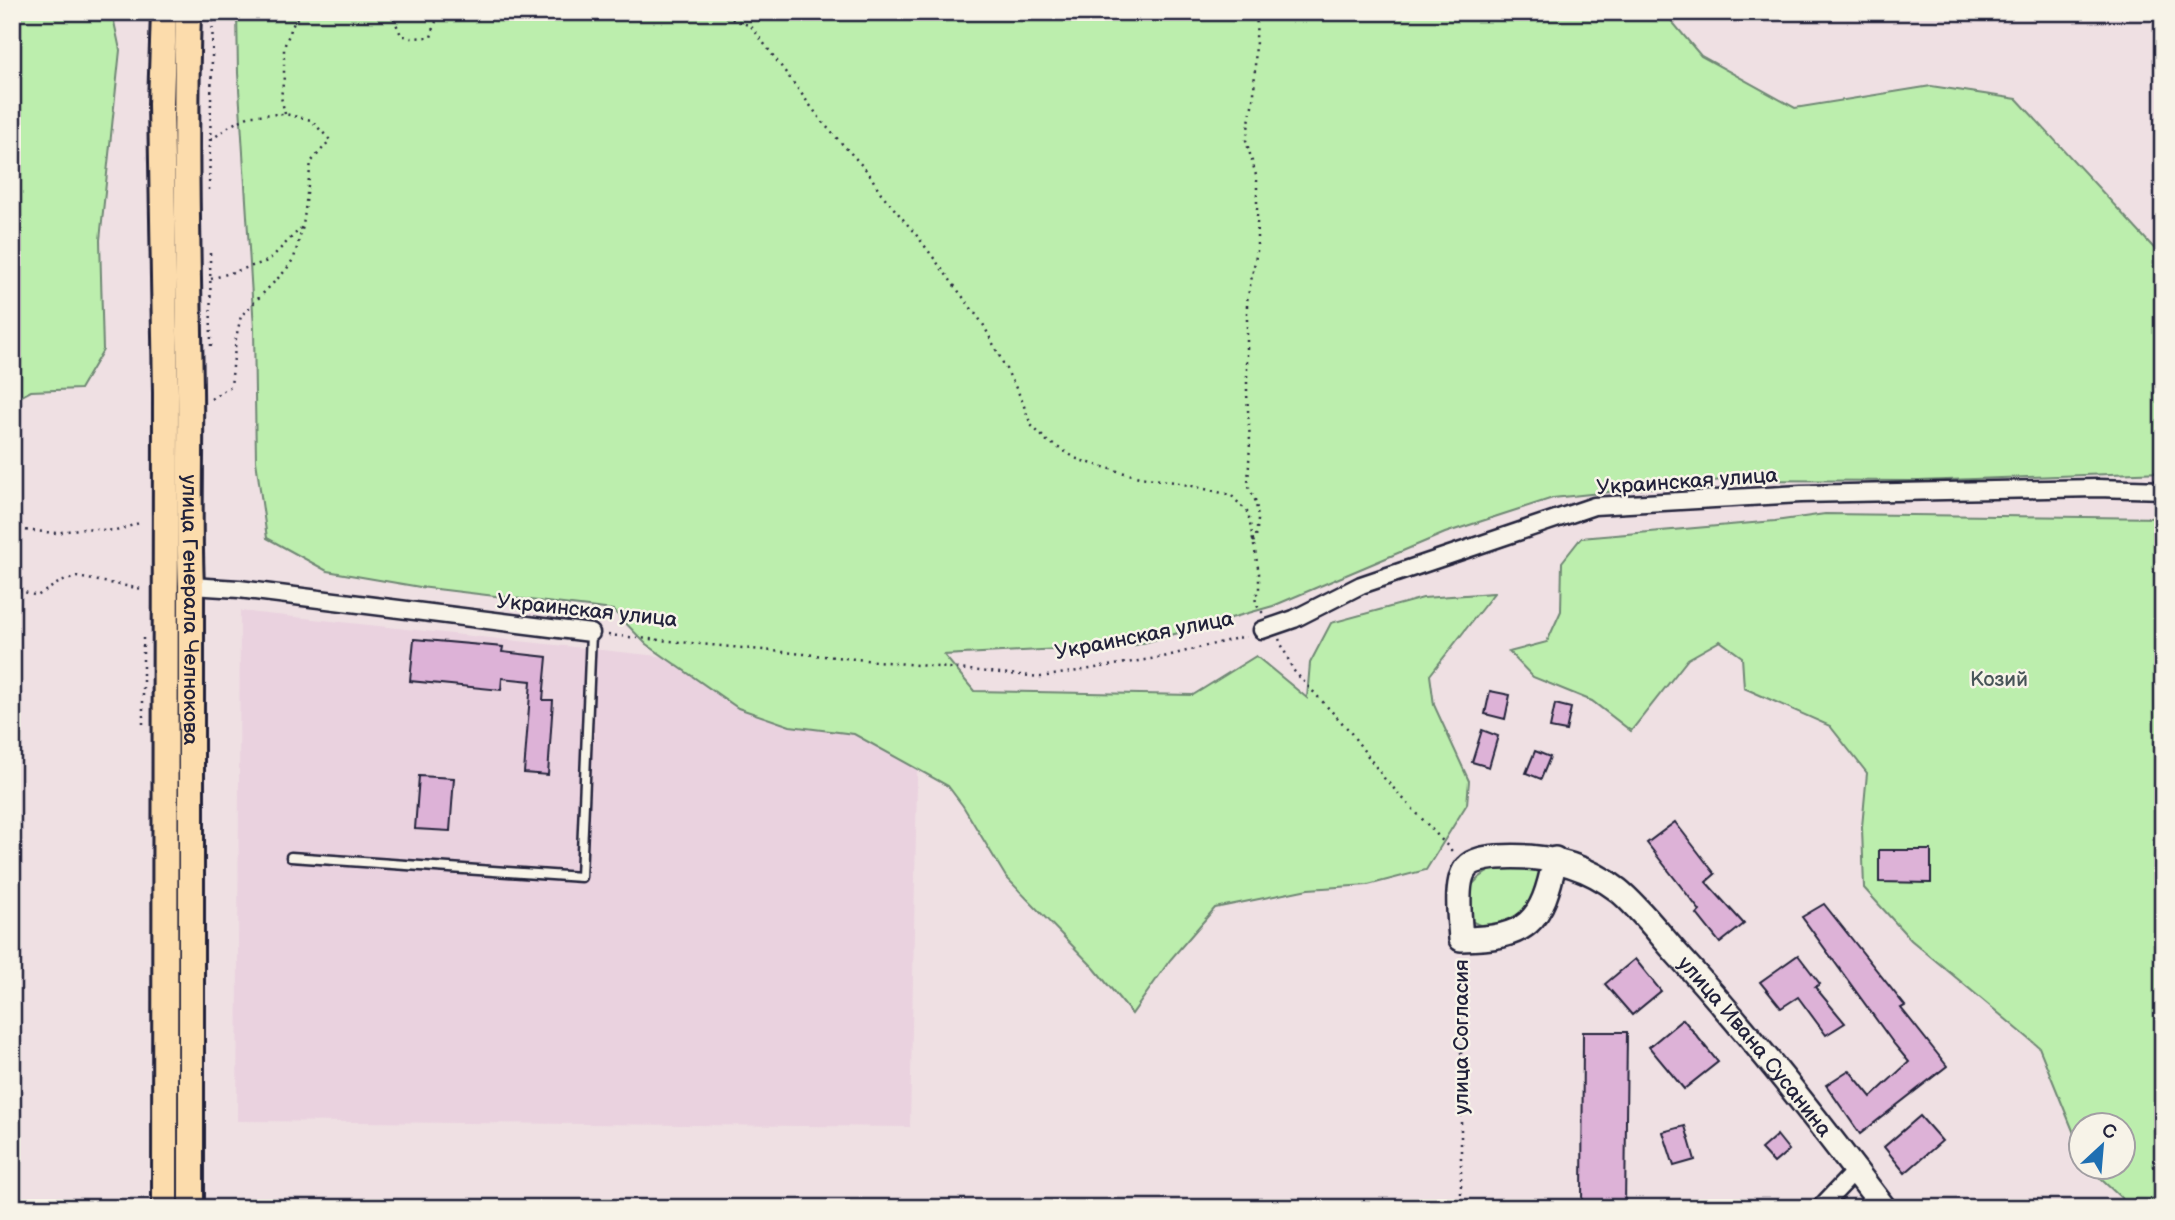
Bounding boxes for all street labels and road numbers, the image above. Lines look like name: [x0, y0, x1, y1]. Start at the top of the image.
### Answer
street label: Украинская улица: [1596, 463, 1779, 500]
street label: улица Генерала Челнокова: [177, 475, 203, 746]
street label: Украинская улица: [495, 589, 679, 632]
street label: Украинская улица: [1053, 606, 1236, 665]
street label: улица Ивана Сусанина: [1672, 951, 1837, 1142]
street label: улица Согласия: [1449, 959, 1474, 1115]

